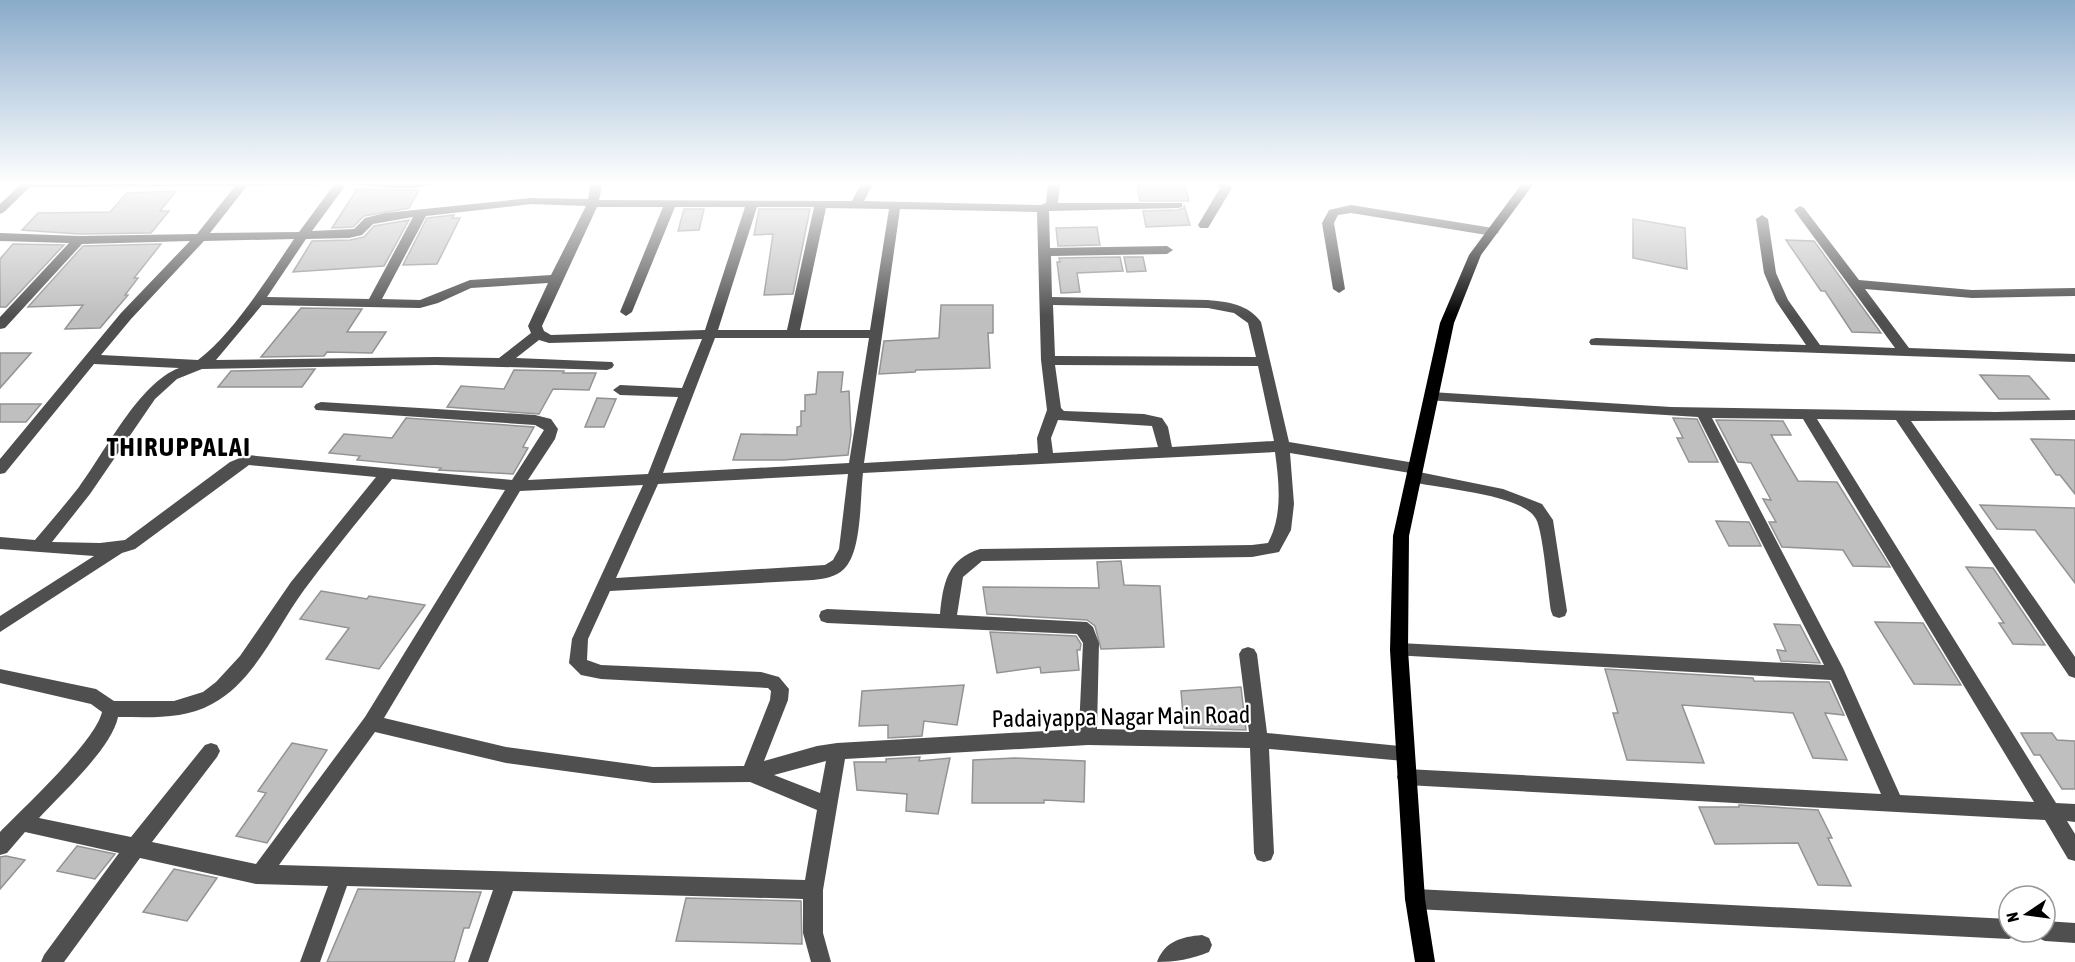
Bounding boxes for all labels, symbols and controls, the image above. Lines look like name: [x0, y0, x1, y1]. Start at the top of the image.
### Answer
district label: THIRUPPALAI: [107, 432, 251, 462]
street label: Padaiyappa Nagar Main Road: [991, 701, 1251, 732]
north arrow: [1997, 884, 2057, 944]
text: N: [2003, 911, 2022, 924]

